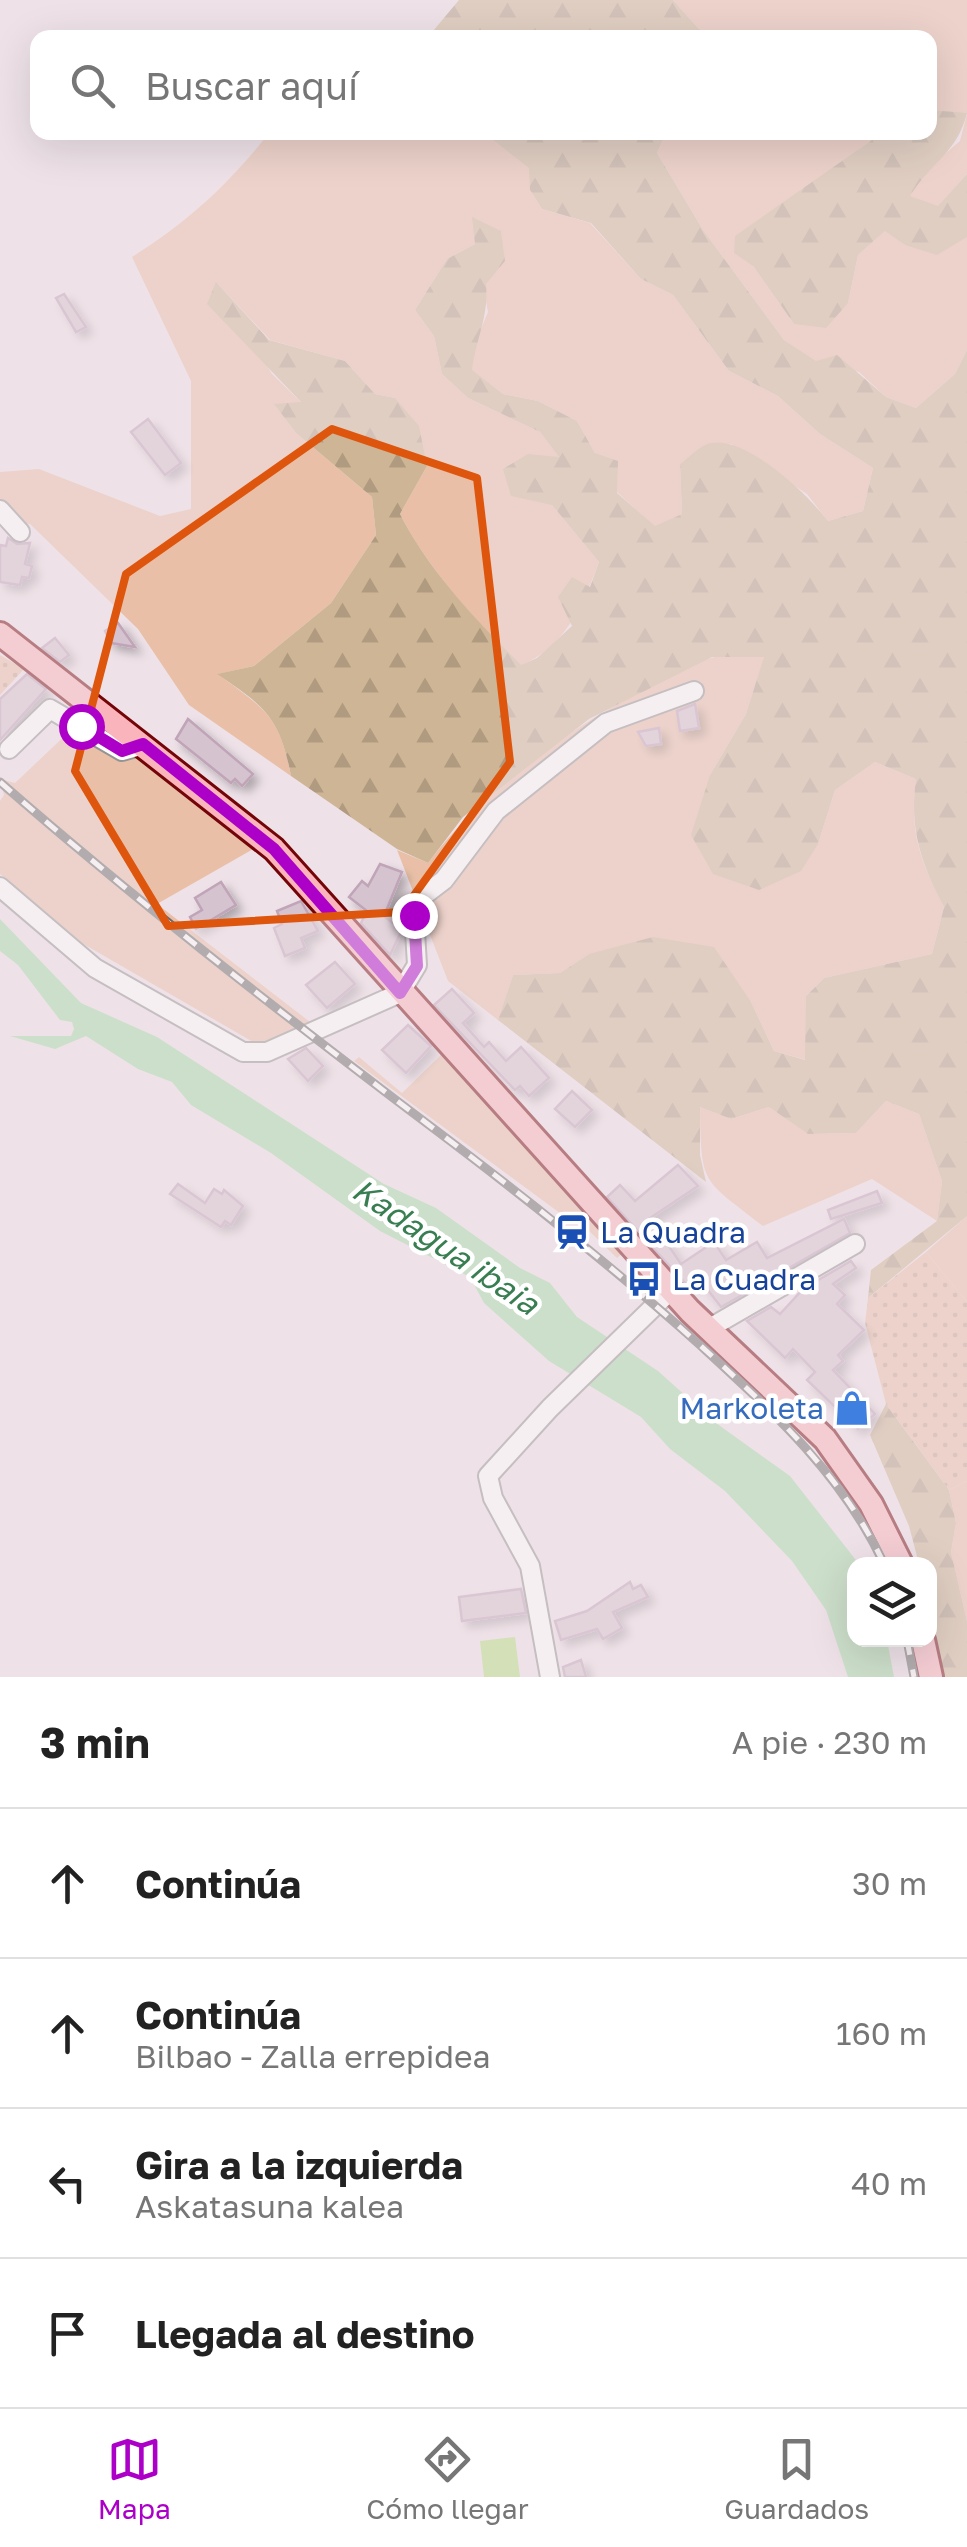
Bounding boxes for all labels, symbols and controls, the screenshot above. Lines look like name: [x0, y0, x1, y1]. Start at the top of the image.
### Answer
search box: [30, 30, 937, 140]
icon: search: [65, 58, 120, 113]
text: Buscar aquí: [145, 63, 358, 108]
route start: [59, 704, 105, 750]
route end: [392, 893, 438, 939]
water label: Kadagua ibaia: [346, 1170, 548, 1323]
station icon: La Quadra: [553, 1213, 591, 1251]
place label: La Quadra: [600, 1214, 746, 1250]
bus stop icon: La Cuadra: [625, 1260, 663, 1298]
place label: La Cuadra: [672, 1261, 816, 1297]
shop icon: Markoleta: [833, 1389, 871, 1427]
place label: Markoleta: [680, 1390, 824, 1426]
map controls: [847, 1557, 937, 1647]
button: layers: [847, 1557, 937, 1647]
text: 3 min: [40, 1717, 150, 1767]
text: A pie · 230 m: [732, 1723, 927, 1761]
icon: ahead: [40, 1856, 95, 1911]
text: Continúa: [135, 1861, 301, 1906]
text: 30 m: [852, 1864, 927, 1902]
text: Continúa: [135, 1992, 301, 2037]
icon: ahead: [40, 2006, 95, 2061]
text: 160 m: [836, 2014, 927, 2052]
text: Bilbao - Zalla errepidea: [135, 2037, 491, 2075]
text: Gira a la izquierda: [135, 2142, 463, 2187]
icon: left: [40, 2156, 95, 2211]
text: 40 m: [851, 2164, 927, 2202]
text: Askatasuna kalea: [135, 2187, 404, 2225]
icon: arrive: [40, 2306, 95, 2361]
text: Llegada al destino: [135, 2311, 475, 2356]
tab: Mapa: [98, 2432, 171, 2525]
tab: Cómo llegar: [366, 2432, 529, 2525]
tab: Guardados: [724, 2432, 869, 2525]

